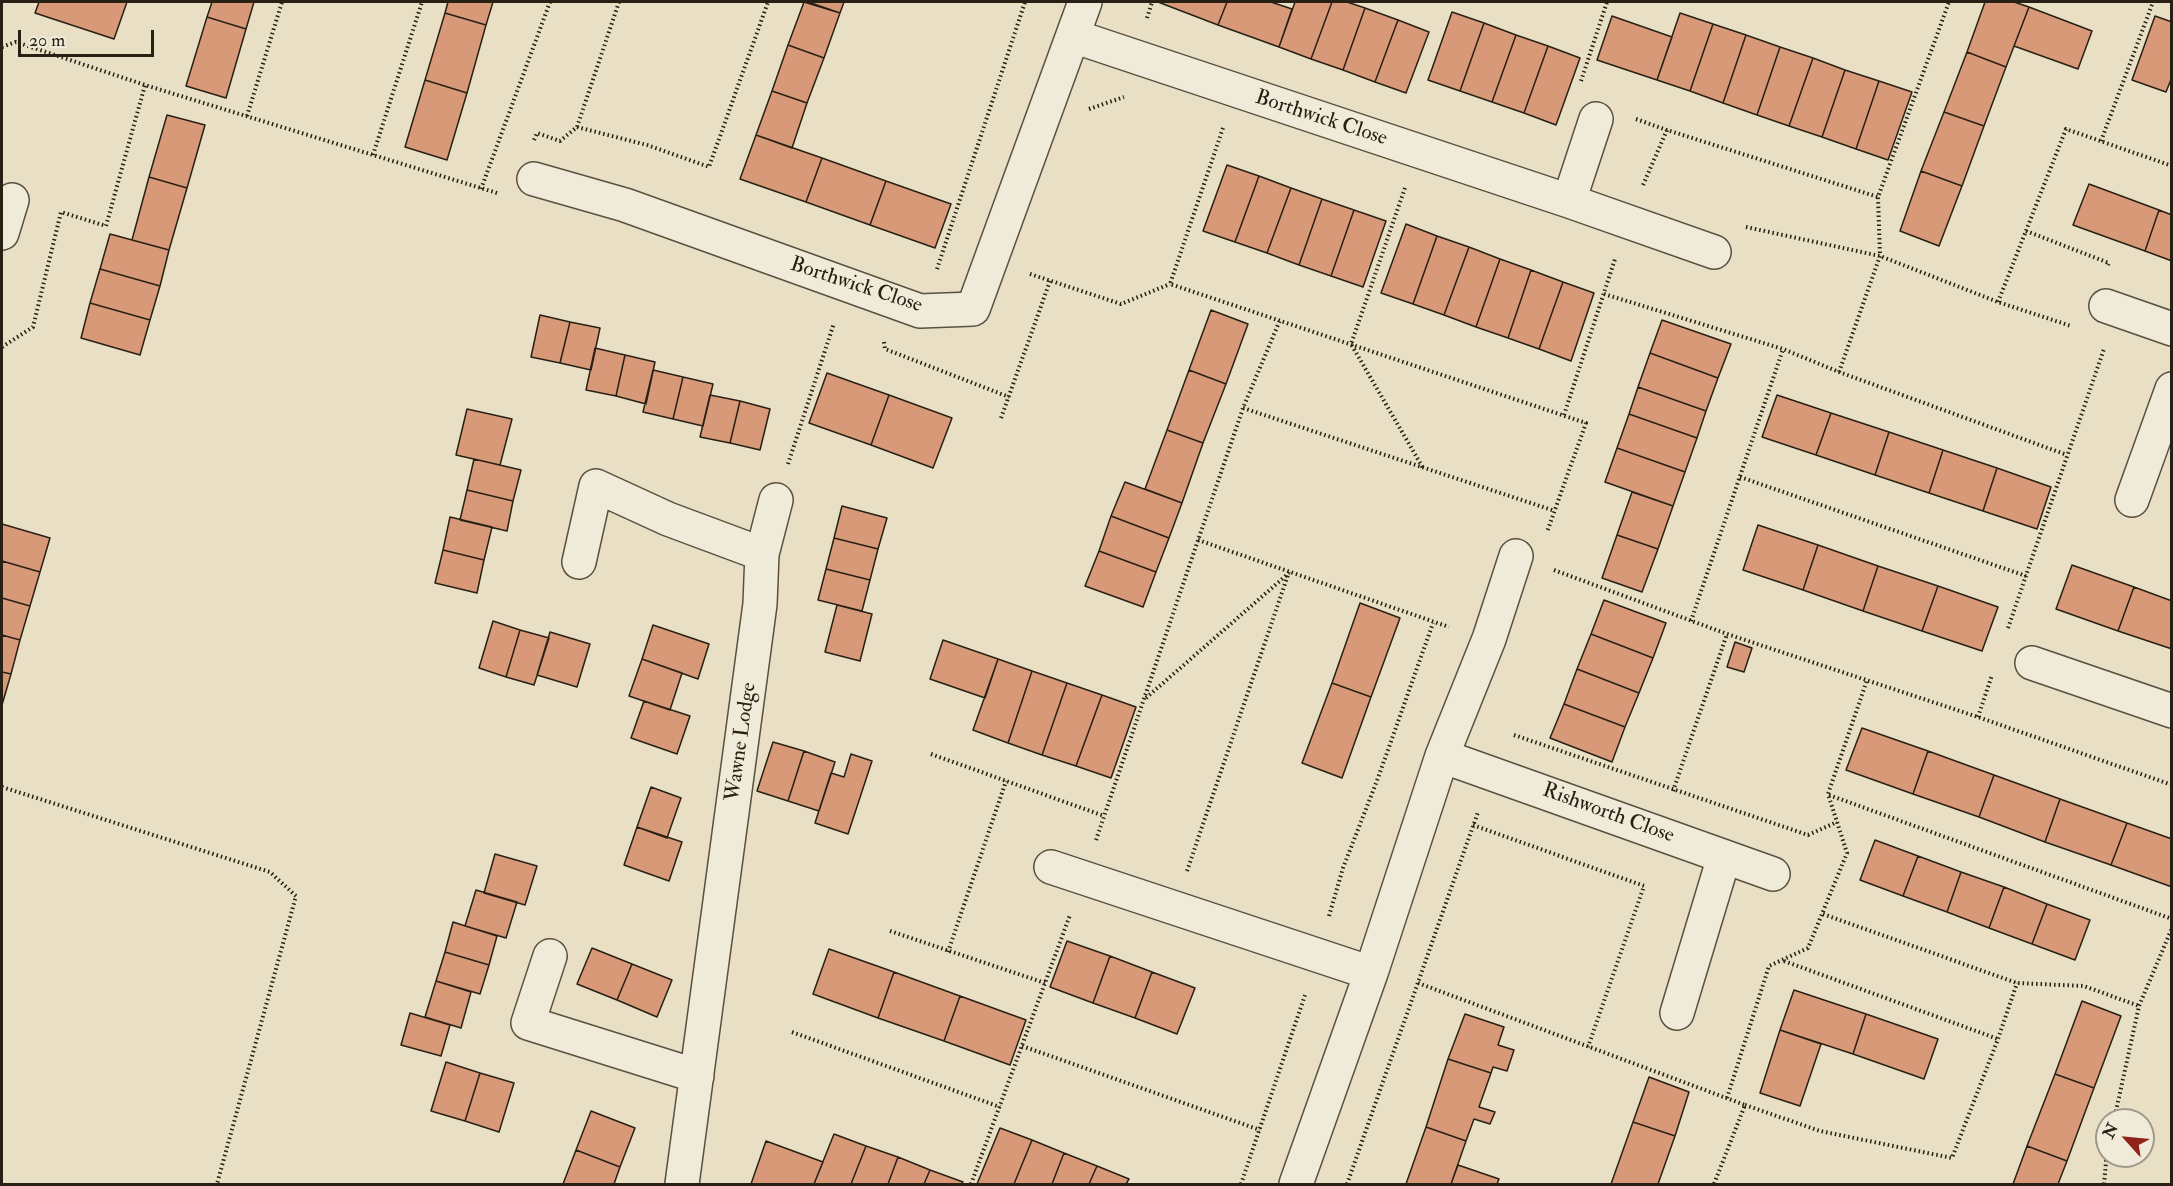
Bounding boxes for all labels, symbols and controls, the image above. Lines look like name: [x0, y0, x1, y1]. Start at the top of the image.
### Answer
scale bar: [21, 18, 158, 56]
text: 20 m: [29, 29, 65, 52]
street label: Borthwick Close: [1252, 86, 1390, 152]
street label: Borthwick Close: [787, 253, 925, 319]
street label: Wawne Lodge: [721, 681, 763, 803]
street label: Rishworth Close: [1539, 779, 1677, 849]
north arrow: [2095, 1108, 2155, 1168]
text: N: [2099, 1120, 2123, 1142]

